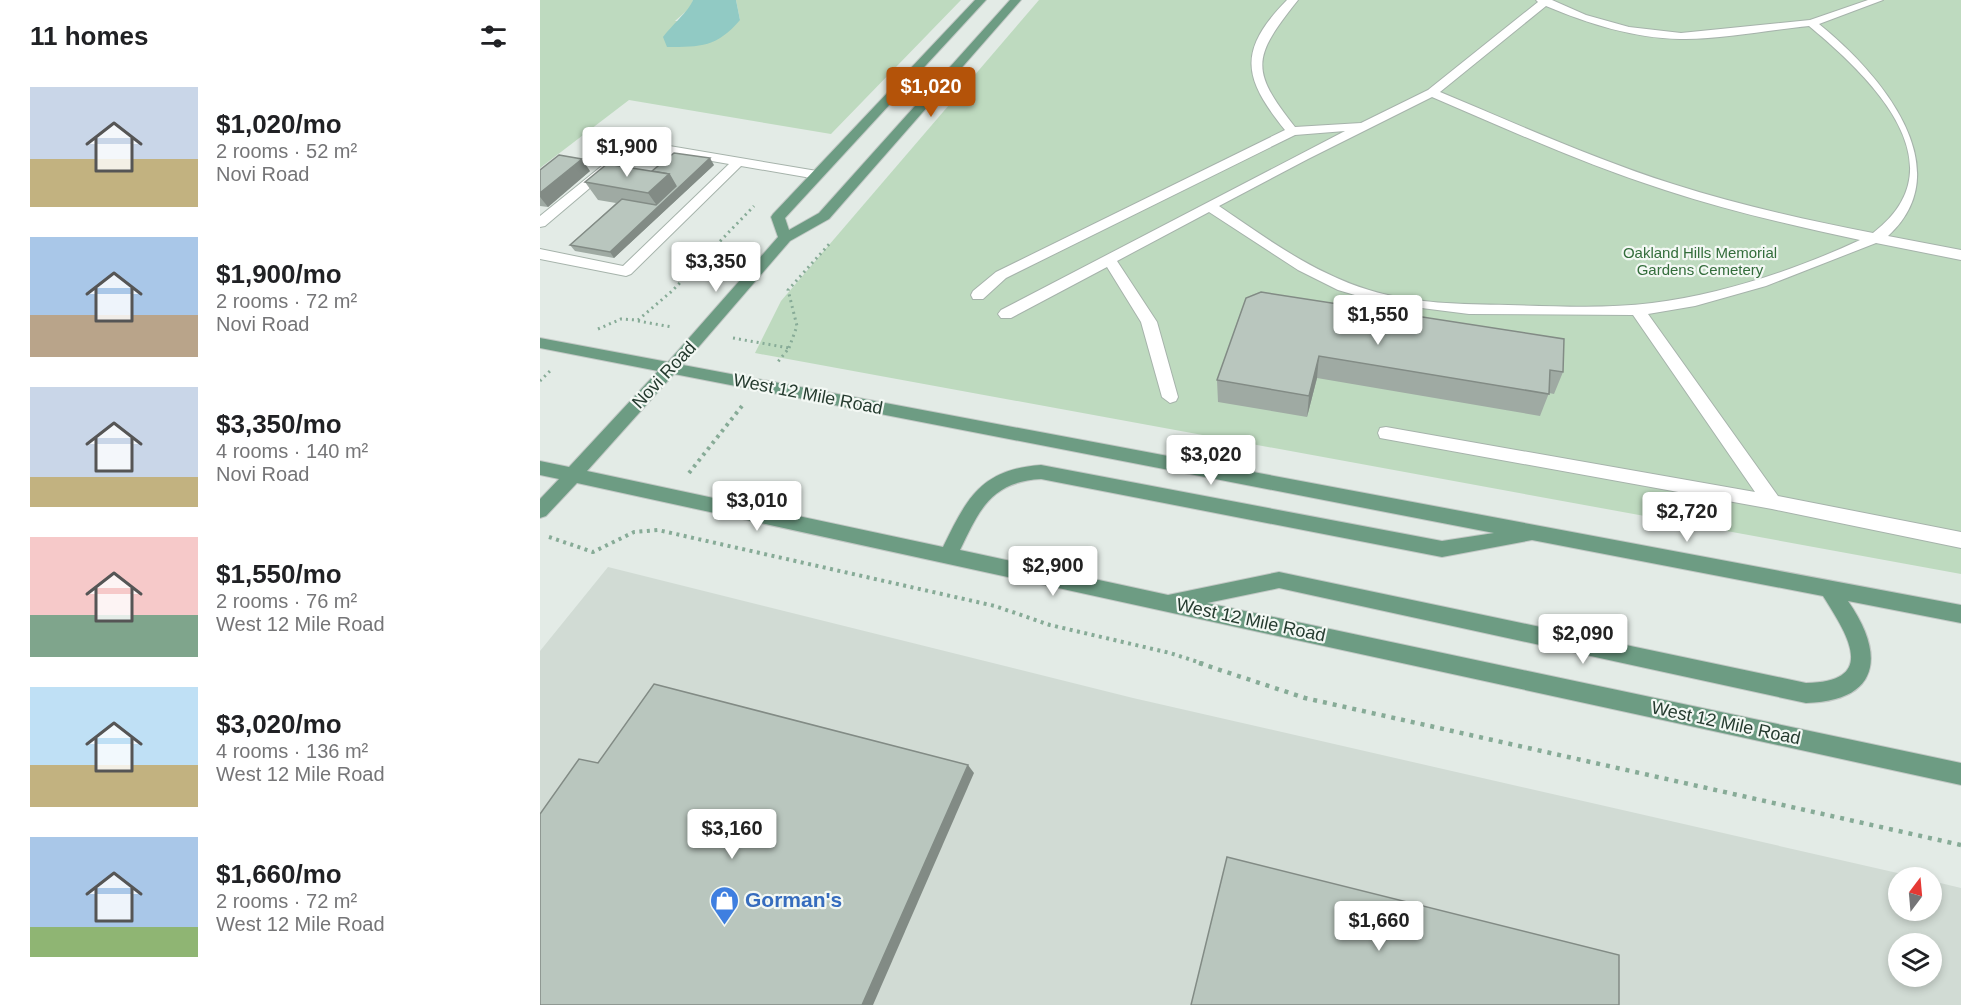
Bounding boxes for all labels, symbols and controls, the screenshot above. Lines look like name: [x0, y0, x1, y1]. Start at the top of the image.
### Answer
icon: filters: [477, 20, 510, 53]
text: 11 homes: [30, 21, 149, 51]
pin: $1,020: [882, 67, 980, 118]
text: $1,020: [900, 75, 962, 97]
text: $1,020/mo: [216, 109, 342, 139]
icon: home: [78, 111, 150, 183]
pin: $1,900: [578, 127, 676, 178]
text: $1,900: [596, 135, 658, 157]
text: 2 rooms · 52 m²: [216, 140, 357, 162]
text: Novi Road: [216, 163, 309, 185]
pin: $3,350: [667, 242, 765, 293]
park label: Oakland Hills Memorial Gardens Cemetery: [1623, 244, 1777, 278]
text: $3,350: [685, 250, 747, 272]
text: $1,900/mo: [216, 259, 342, 289]
icon: home: [78, 261, 150, 333]
text: 2 rooms · 72 m²: [216, 290, 357, 312]
pin: $1,550: [1329, 295, 1427, 346]
text: $1,550: [1347, 303, 1409, 325]
text: Novi Road: [216, 313, 309, 335]
street label: Novi Road: [628, 337, 700, 413]
street label: West 12 Mile Road: [732, 370, 884, 418]
text: $3,350/mo: [216, 409, 342, 439]
icon: home: [78, 411, 150, 483]
pin: $3,020: [1162, 435, 1260, 486]
text: 4 rooms · 140 m²: [216, 440, 368, 462]
text: $3,020: [1180, 443, 1242, 465]
text: Novi Road: [216, 463, 309, 485]
pin: $3,010: [708, 481, 806, 532]
text: $3,010: [726, 489, 788, 511]
pin: $2,720: [1638, 492, 1736, 543]
text: $2,720: [1656, 500, 1718, 522]
pin: $2,900: [1004, 546, 1102, 597]
text: $2,900: [1022, 554, 1084, 576]
text: $1,550/mo: [216, 559, 342, 589]
icon: home: [78, 561, 150, 633]
text: 2 rooms · 76 m²: [216, 590, 357, 612]
street label: West 12 Mile Road: [1175, 594, 1327, 646]
text: West 12 Mile Road: [216, 613, 385, 635]
pin: $2,090: [1534, 614, 1632, 665]
text: $2,090: [1552, 622, 1614, 644]
street label: West 12 Mile Road: [1650, 697, 1802, 749]
text: $3,020/mo: [216, 709, 342, 739]
icon: home: [78, 711, 150, 783]
text: 4 rooms · 136 m²: [216, 740, 368, 762]
text: West 12 Mile Road: [216, 763, 385, 785]
pin: $3,160: [683, 809, 781, 860]
text: $3,160: [701, 817, 763, 839]
text: $1,660/mo: [216, 859, 342, 889]
icon: home: [78, 861, 150, 933]
north arrow: [1888, 867, 1942, 921]
map controls: [1888, 867, 1942, 987]
shop icon: Gorman's: [708, 884, 740, 926]
place label: Gorman's: [745, 888, 842, 911]
text: 2 rooms · 72 m²: [216, 890, 357, 912]
pin: $1,660: [1330, 901, 1428, 952]
text: $1,660: [1348, 909, 1410, 931]
text: West 12 Mile Road: [216, 913, 385, 935]
button: layers: [1888, 933, 1942, 987]

